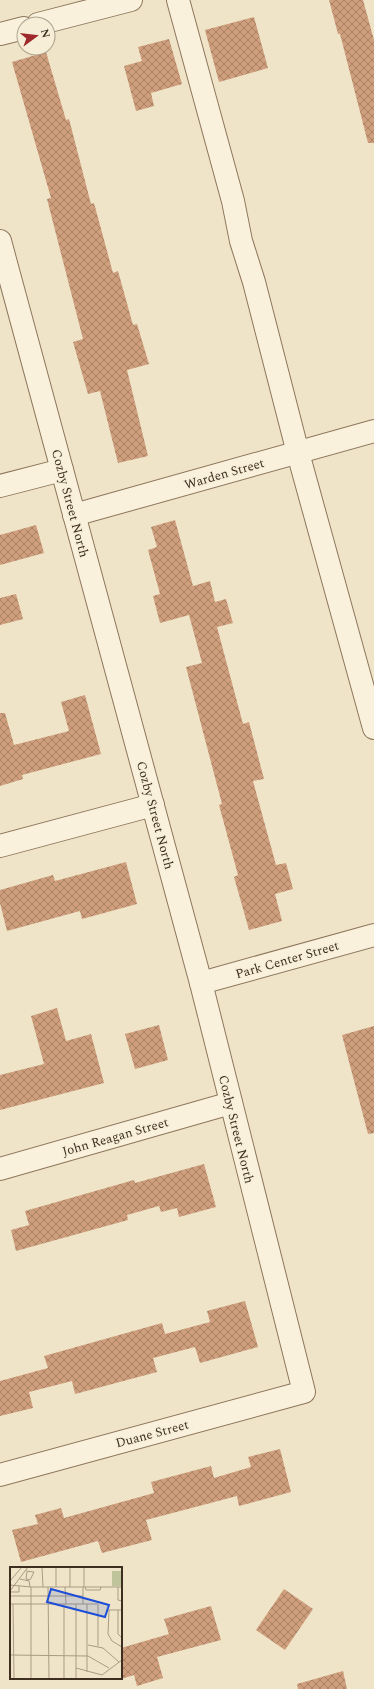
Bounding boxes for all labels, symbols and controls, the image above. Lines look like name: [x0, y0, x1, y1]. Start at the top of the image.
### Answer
north arrow: [16, 16, 56, 56]
text: N: [36, 27, 55, 40]
street label: Cozby Street North: [46, 447, 94, 560]
street label: Warden Street: [182, 453, 267, 495]
street label: Cozby Street North: [131, 759, 179, 872]
street label: Park Center Street: [233, 936, 342, 984]
street label: Cozby Street North: [213, 1073, 259, 1186]
street label: John Reagan Street: [60, 1112, 171, 1162]
street label: Duane Street: [113, 1415, 191, 1453]
inset map: [10, 1567, 122, 1679]

